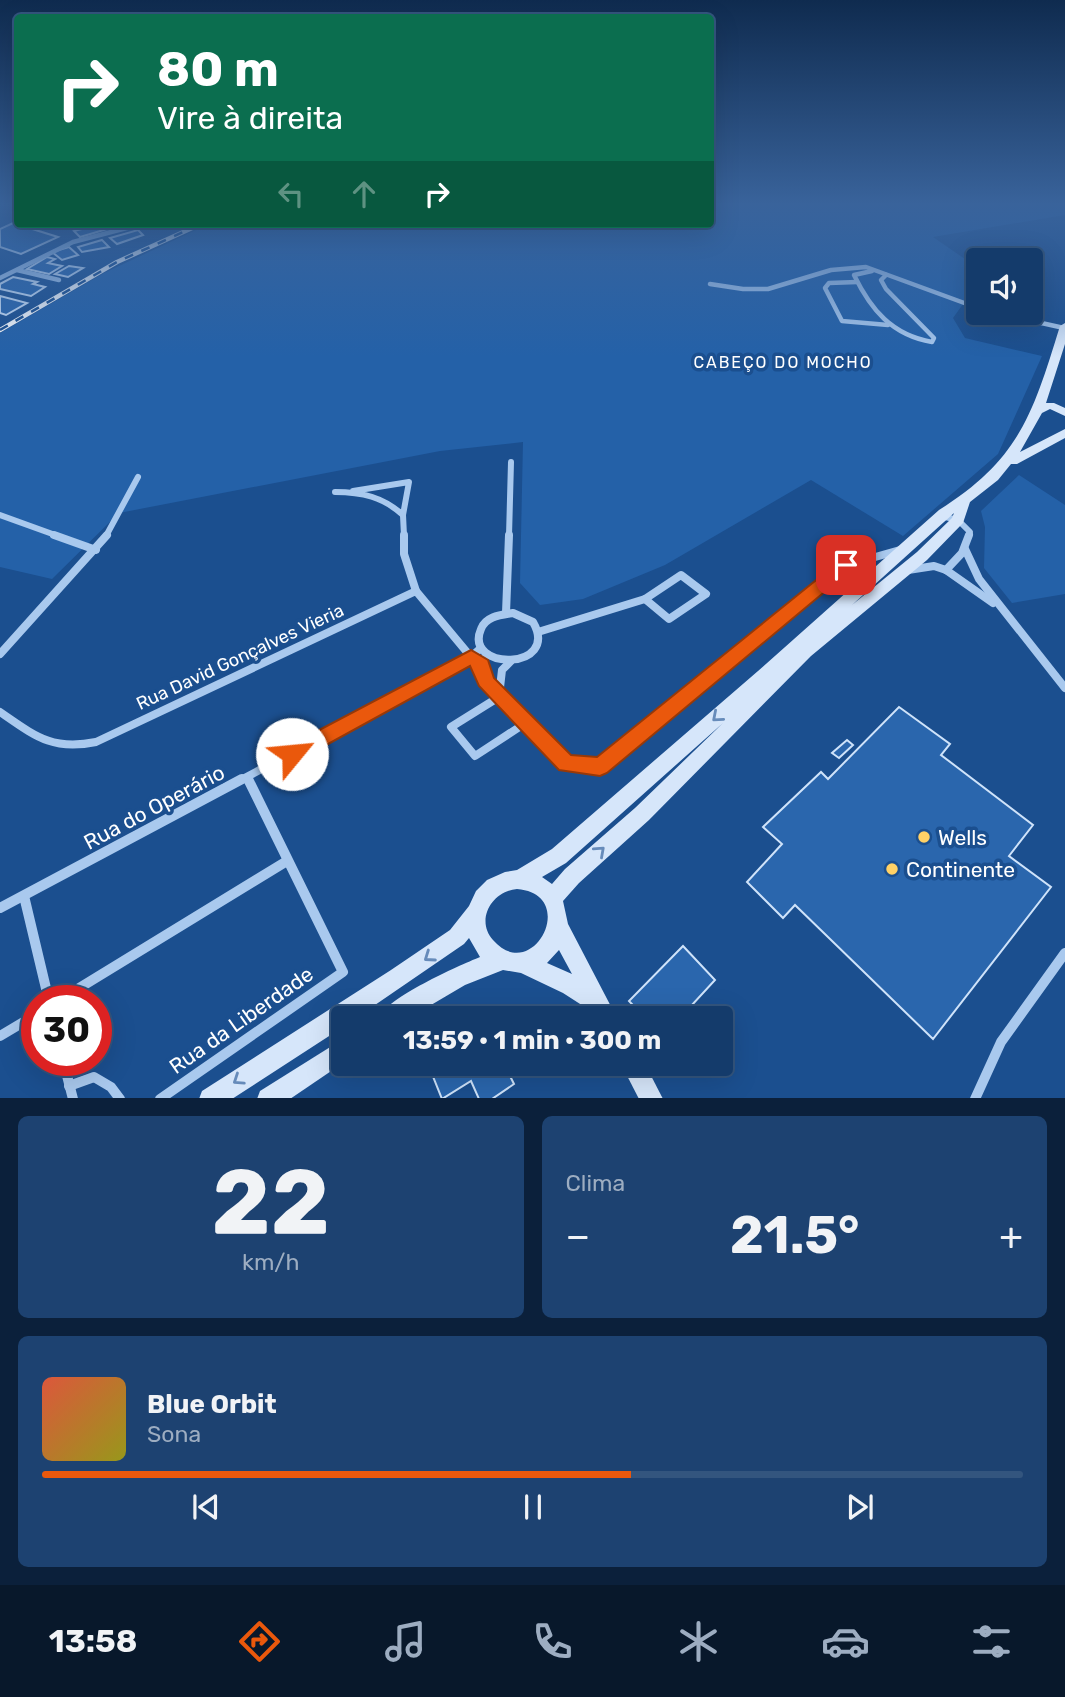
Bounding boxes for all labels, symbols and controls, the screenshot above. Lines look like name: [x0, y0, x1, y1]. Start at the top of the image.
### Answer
text: 80 m: [157, 40, 279, 98]
icon: right: [42, 42, 133, 133]
text: Vire à direita: [157, 99, 343, 137]
icon: left: [272, 175, 310, 213]
icon: ahead: [345, 175, 383, 213]
icon: right: [418, 175, 456, 213]
map controls: [966, 248, 1043, 325]
button: sound: [966, 248, 1043, 325]
district label: CABEÇO DO MOCHO: [693, 353, 873, 372]
pin: [816, 535, 876, 595]
icon: arrive: [827, 546, 865, 584]
street label: Rua David Gonçalves Vieria: [133, 599, 347, 715]
one-way arrow: [712, 709, 725, 721]
position arrow: [255, 717, 329, 791]
street label: Rua do Operário: [79, 759, 229, 855]
place label: Wells: [938, 825, 987, 850]
marker: Wells: [916, 829, 932, 845]
one-way arrow: [592, 847, 605, 859]
place label: Continente: [906, 857, 1015, 882]
marker: Continente: [884, 861, 900, 877]
one-way arrow: [424, 948, 437, 961]
street label: Rua da Liberdade: [164, 961, 318, 1079]
speed limit sign: 30: [21, 985, 112, 1076]
text: 13:59 · 1 min · 300 m: [403, 1025, 661, 1056]
one-way arrow: [233, 1071, 246, 1084]
text: 22: [212, 1148, 330, 1256]
text: Clima: [566, 1169, 625, 1197]
text: 21.5°: [730, 1204, 859, 1266]
text: −: [566, 1213, 590, 1259]
text: +: [999, 1213, 1023, 1259]
text: km/h: [242, 1248, 299, 1276]
text: Blue Orbit: [147, 1389, 277, 1420]
text: Sona: [147, 1420, 201, 1448]
icon: previous: [187, 1488, 225, 1526]
icon: pause: [514, 1488, 552, 1526]
icon: next: [841, 1488, 879, 1526]
icon: directions: [235, 1617, 284, 1666]
icon: music: [381, 1617, 430, 1666]
icon: phone: [528, 1617, 577, 1666]
icon: climate: [674, 1617, 723, 1666]
icon: car: [821, 1617, 870, 1666]
icon: filters: [967, 1617, 1016, 1666]
text: 13:58: [49, 1622, 137, 1660]

